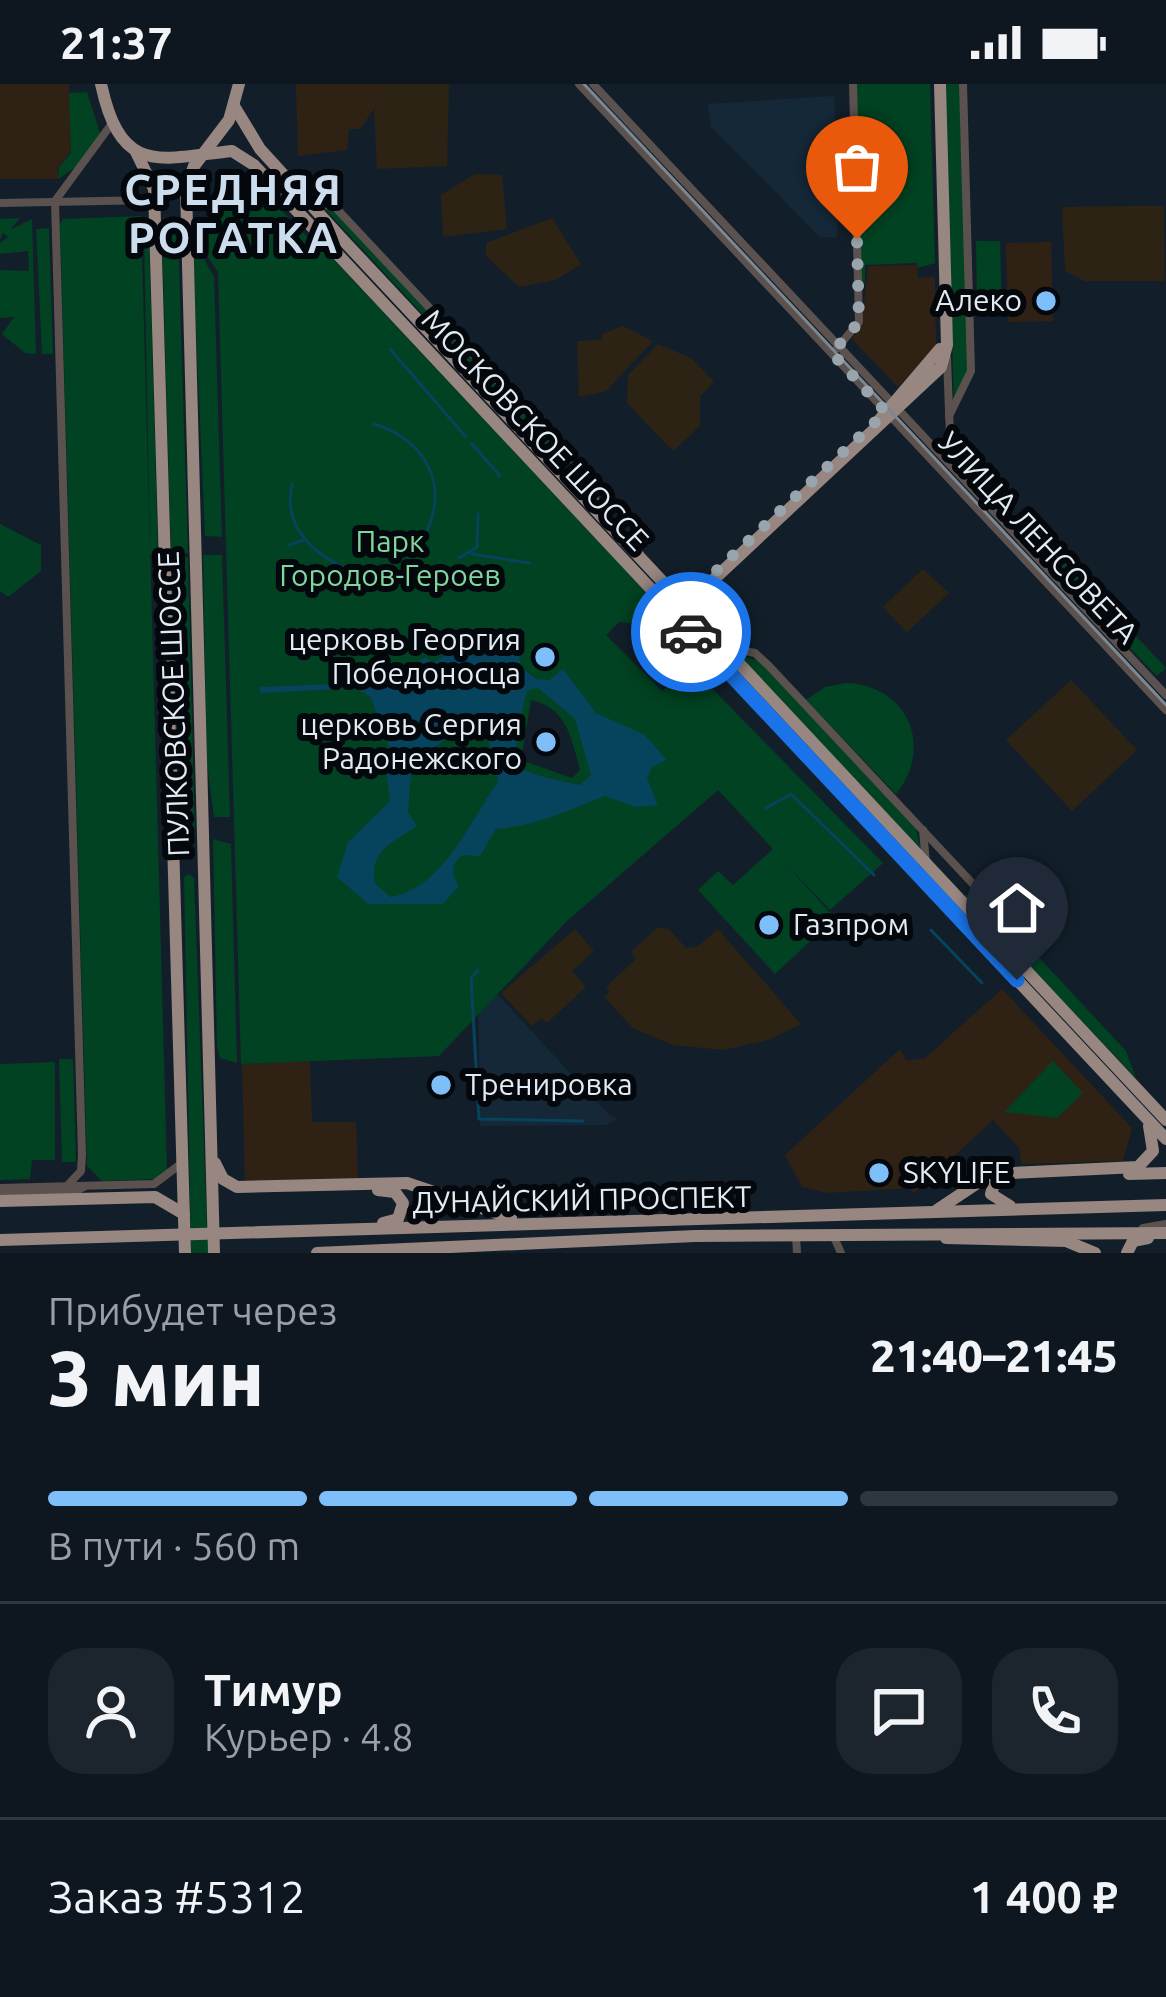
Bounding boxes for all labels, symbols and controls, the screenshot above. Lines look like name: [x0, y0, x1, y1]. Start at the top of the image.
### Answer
text: 21:37: [60, 17, 173, 68]
pin: [806, 116, 908, 239]
icon: bag: [824, 134, 890, 200]
district label: СРЕДНЯЯ РОГАТКА: [124, 166, 344, 261]
place label: Алеко: [935, 283, 1022, 317]
marker: Алеко: [1033, 288, 1059, 314]
street label: МОСКОВСКОЕ ШОССЕ: [415, 302, 656, 557]
street label: УЛИЦА ЛЕНСОВЕТА: [932, 425, 1146, 650]
park label: Парк Городов-Героев: [279, 524, 501, 592]
street label: ПУЛКОВСКОЕ ШОССЕ: [151, 551, 195, 857]
courier: [631, 572, 751, 692]
icon: car: [658, 599, 724, 665]
place label: церковь Георгия Победоносца: [288, 622, 521, 690]
marker: церковь Георгия Победоносца: [532, 644, 558, 670]
place label: церковь Сергия Радонежского: [301, 707, 522, 775]
marker: церковь Сергия Радонежского: [533, 729, 559, 755]
pin: [966, 857, 1068, 980]
icon: home: [984, 875, 1050, 941]
place label: Газпром: [793, 907, 909, 941]
marker: Газпром: [756, 912, 782, 938]
place label: Тренировка: [465, 1067, 633, 1101]
marker: Тренировка: [428, 1072, 454, 1098]
place label: SKYLIFE: [903, 1155, 1011, 1189]
marker: SKYLIFE: [866, 1160, 892, 1186]
street label: ДУНАЙСКИЙ ПРОСПЕКТ: [412, 1179, 752, 1219]
text: Прибудет через: [48, 1289, 337, 1332]
text: 21:40–21:45: [870, 1330, 1118, 1381]
text: 3 мин: [48, 1333, 265, 1421]
text: В пути · 560 m: [48, 1524, 300, 1567]
button: person: [48, 1648, 174, 1774]
button: chat: [836, 1648, 962, 1774]
button: phone: [992, 1648, 1118, 1774]
text: Тимур: [204, 1664, 343, 1715]
text: Курьер · 4.8: [204, 1715, 414, 1758]
text: Заказ #5312: [48, 1871, 306, 1922]
text: 1 400 ₽: [970, 1871, 1118, 1922]

